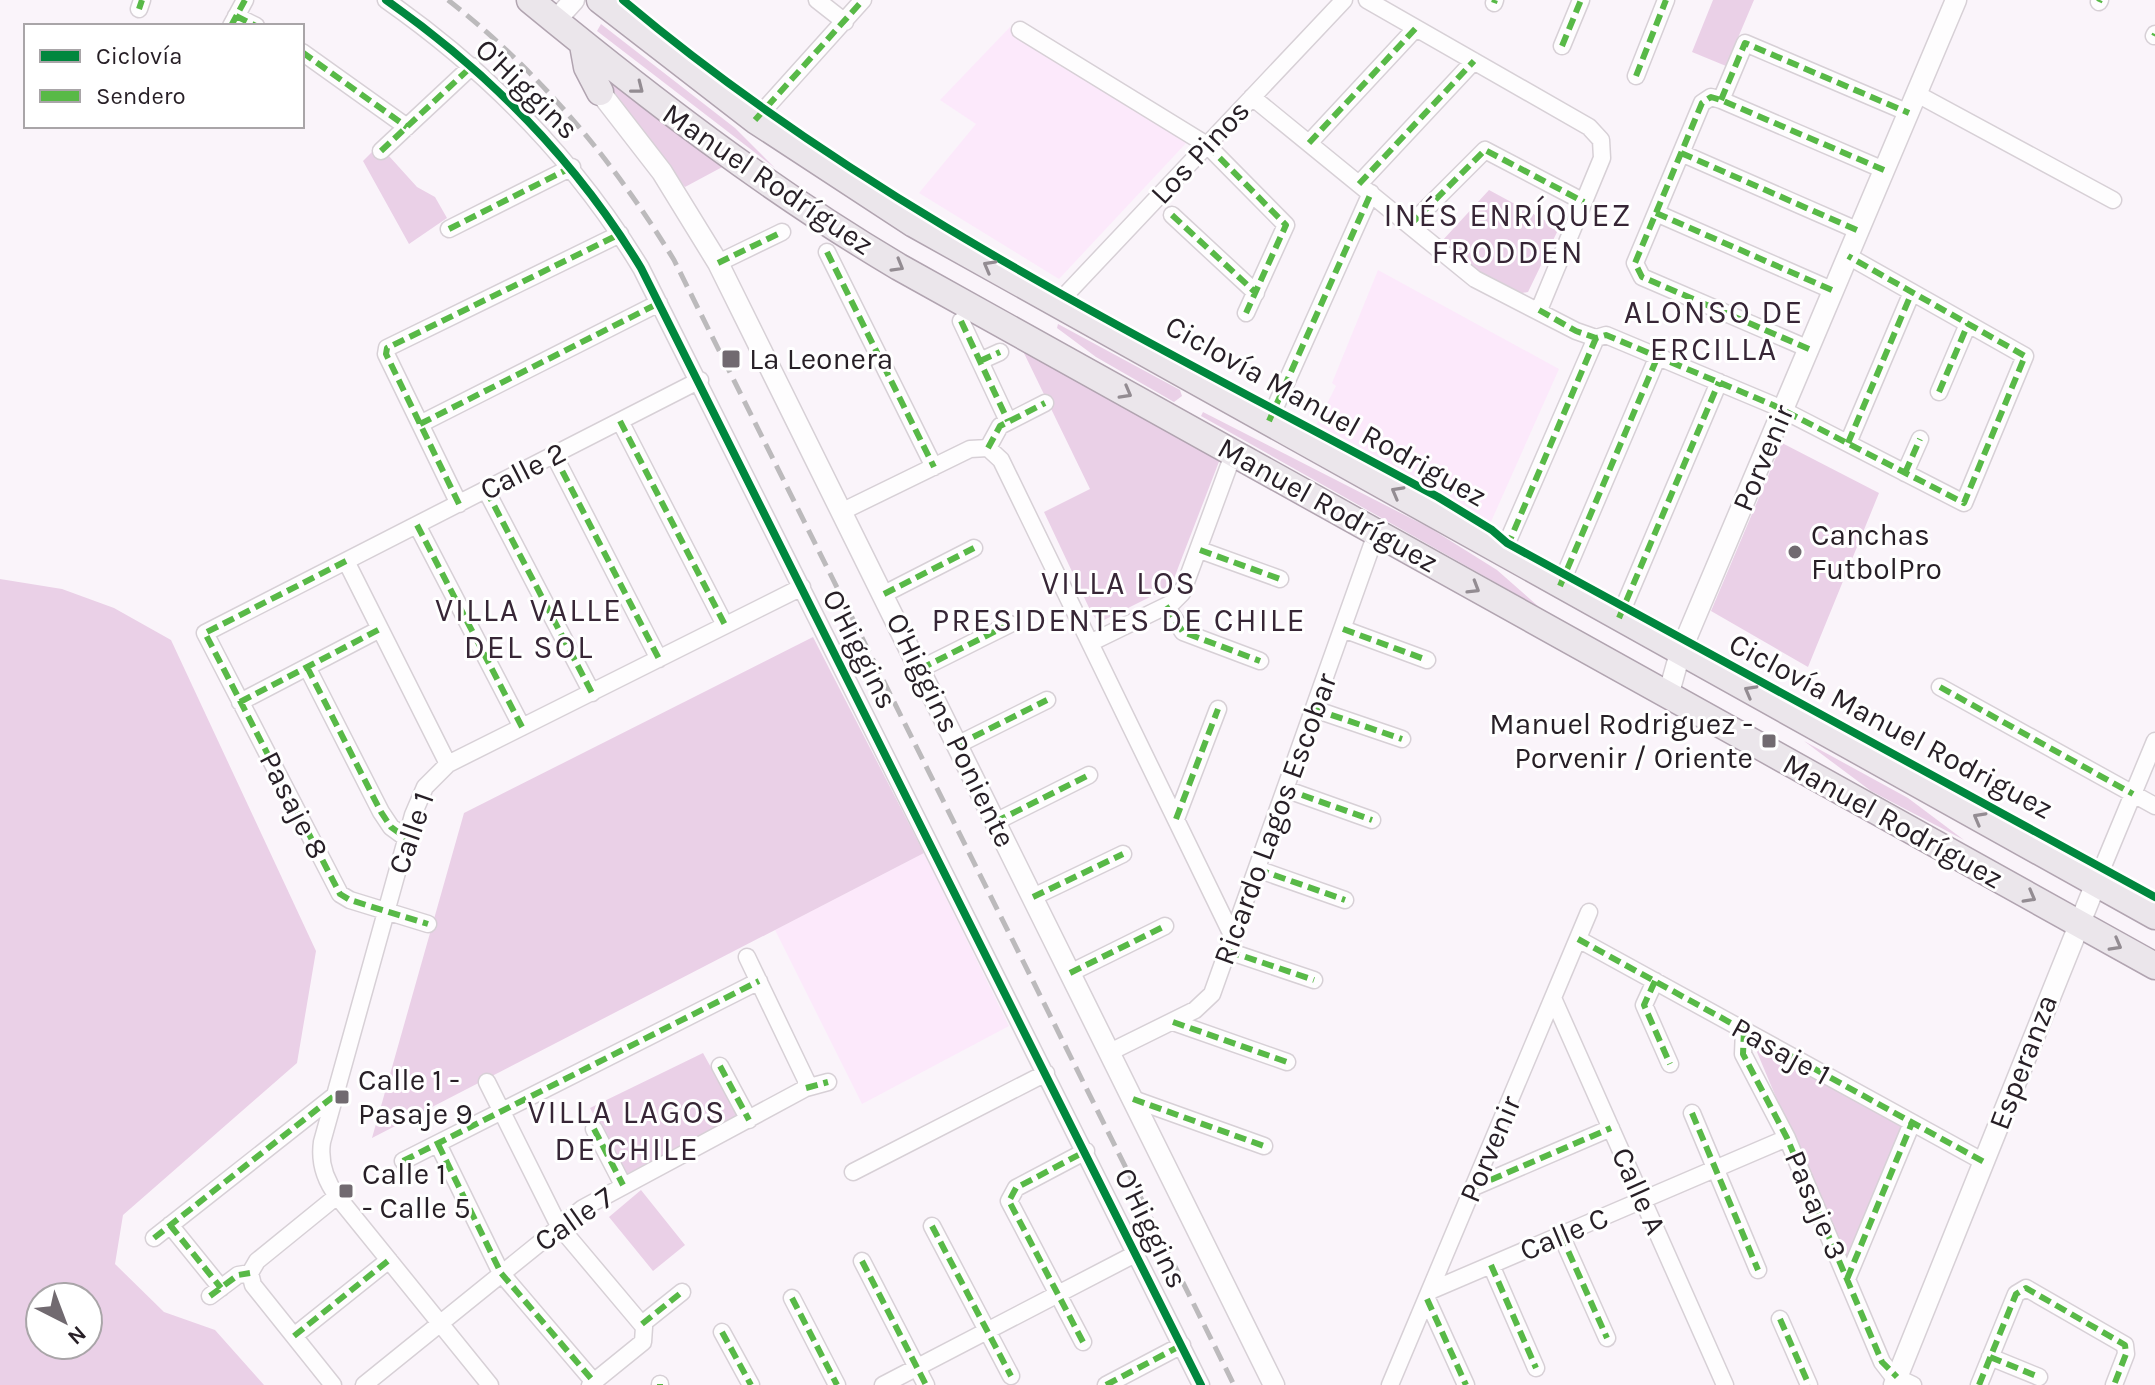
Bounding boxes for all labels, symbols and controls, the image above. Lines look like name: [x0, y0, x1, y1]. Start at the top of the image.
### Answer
legend: [24, 24, 304, 128]
street label: O'Higgins: [468, 31, 586, 147]
text: Ciclovía: [96, 42, 183, 70]
one-way arrow: [629, 79, 644, 93]
text: Sendero: [96, 82, 186, 110]
street label: Los Pinos: [1143, 93, 1257, 211]
street label: Manuel Rodríguez: [656, 95, 880, 263]
district label: INÉS ENRÍQUEZ FRODDEN: [1384, 195, 1632, 271]
one-way arrow: [890, 256, 904, 272]
one-way arrow: [983, 261, 997, 276]
district label: ALONSO DE ERCILLA: [1624, 294, 1804, 368]
street label: Ciclovía Manuel Rodriguez: [1159, 308, 1493, 514]
place label: La Leonera: [749, 341, 893, 377]
marker: La Leonera: [720, 348, 742, 370]
one-way arrow: [1117, 383, 1131, 399]
street label: Porvenir: [1725, 399, 1802, 517]
street label: Manuel Rodríguez: [1212, 430, 1444, 580]
street label: Calle 2: [474, 434, 572, 508]
one-way arrow: [1391, 486, 1406, 502]
place label: Canchas FutbolPro: [1811, 517, 1942, 587]
marker: Canchas FutbolPro: [1786, 543, 1804, 561]
district label: VILLA LOS PRESIDENTES DE CHILE: [931, 565, 1307, 639]
one-way arrow: [1465, 578, 1480, 594]
street label: O'Higgins: [815, 583, 905, 715]
district label: VILLA VALLE DEL SOL: [435, 592, 623, 666]
street label: O'Higgins Poniente: [879, 607, 1023, 853]
street label: Ciclovía Manuel Rodriguez: [1723, 625, 2059, 827]
street label: Ricardo Lagos Escobar: [1205, 668, 1345, 970]
one-way arrow: [1744, 686, 1759, 701]
place label: Manuel Rodriguez - Porvenir / Oriente: [1489, 706, 1753, 776]
marker: Manuel Rodriguez - Porvenir / Oriente: [1760, 732, 1778, 750]
street label: Pasaje 8: [252, 745, 336, 865]
street label: Manuel Rodríguez: [1777, 746, 2009, 896]
street label: Calle 1: [380, 787, 442, 879]
one-way arrow: [1973, 812, 1988, 828]
one-way arrow: [2021, 887, 2036, 903]
one-way arrow: [2108, 935, 2123, 950]
street label: Esperanza: [1981, 989, 2065, 1135]
street label: Pasaje 1: [1725, 1009, 1837, 1093]
place label: Calle 1 - Pasaje 9: [358, 1062, 473, 1132]
marker: Calle 1 - Pasaje 9: [333, 1088, 351, 1106]
street label: Porvenir: [1452, 1090, 1529, 1208]
district label: VILLA LAGOS DE CHILE: [528, 1094, 726, 1168]
street label: Calle A: [1604, 1142, 1674, 1240]
street label: Pasaje 3: [1777, 1145, 1855, 1265]
place label: Calle 1 - Calle 5: [362, 1156, 471, 1226]
street label: O'Higgins: [1107, 1162, 1195, 1294]
street label: Calle 7: [527, 1179, 621, 1259]
marker: Calle 1 - Calle 5: [337, 1182, 355, 1200]
street label: Calle C: [1514, 1199, 1614, 1269]
north arrow: [24, 1281, 104, 1361]
text: N: [62, 1320, 91, 1350]

